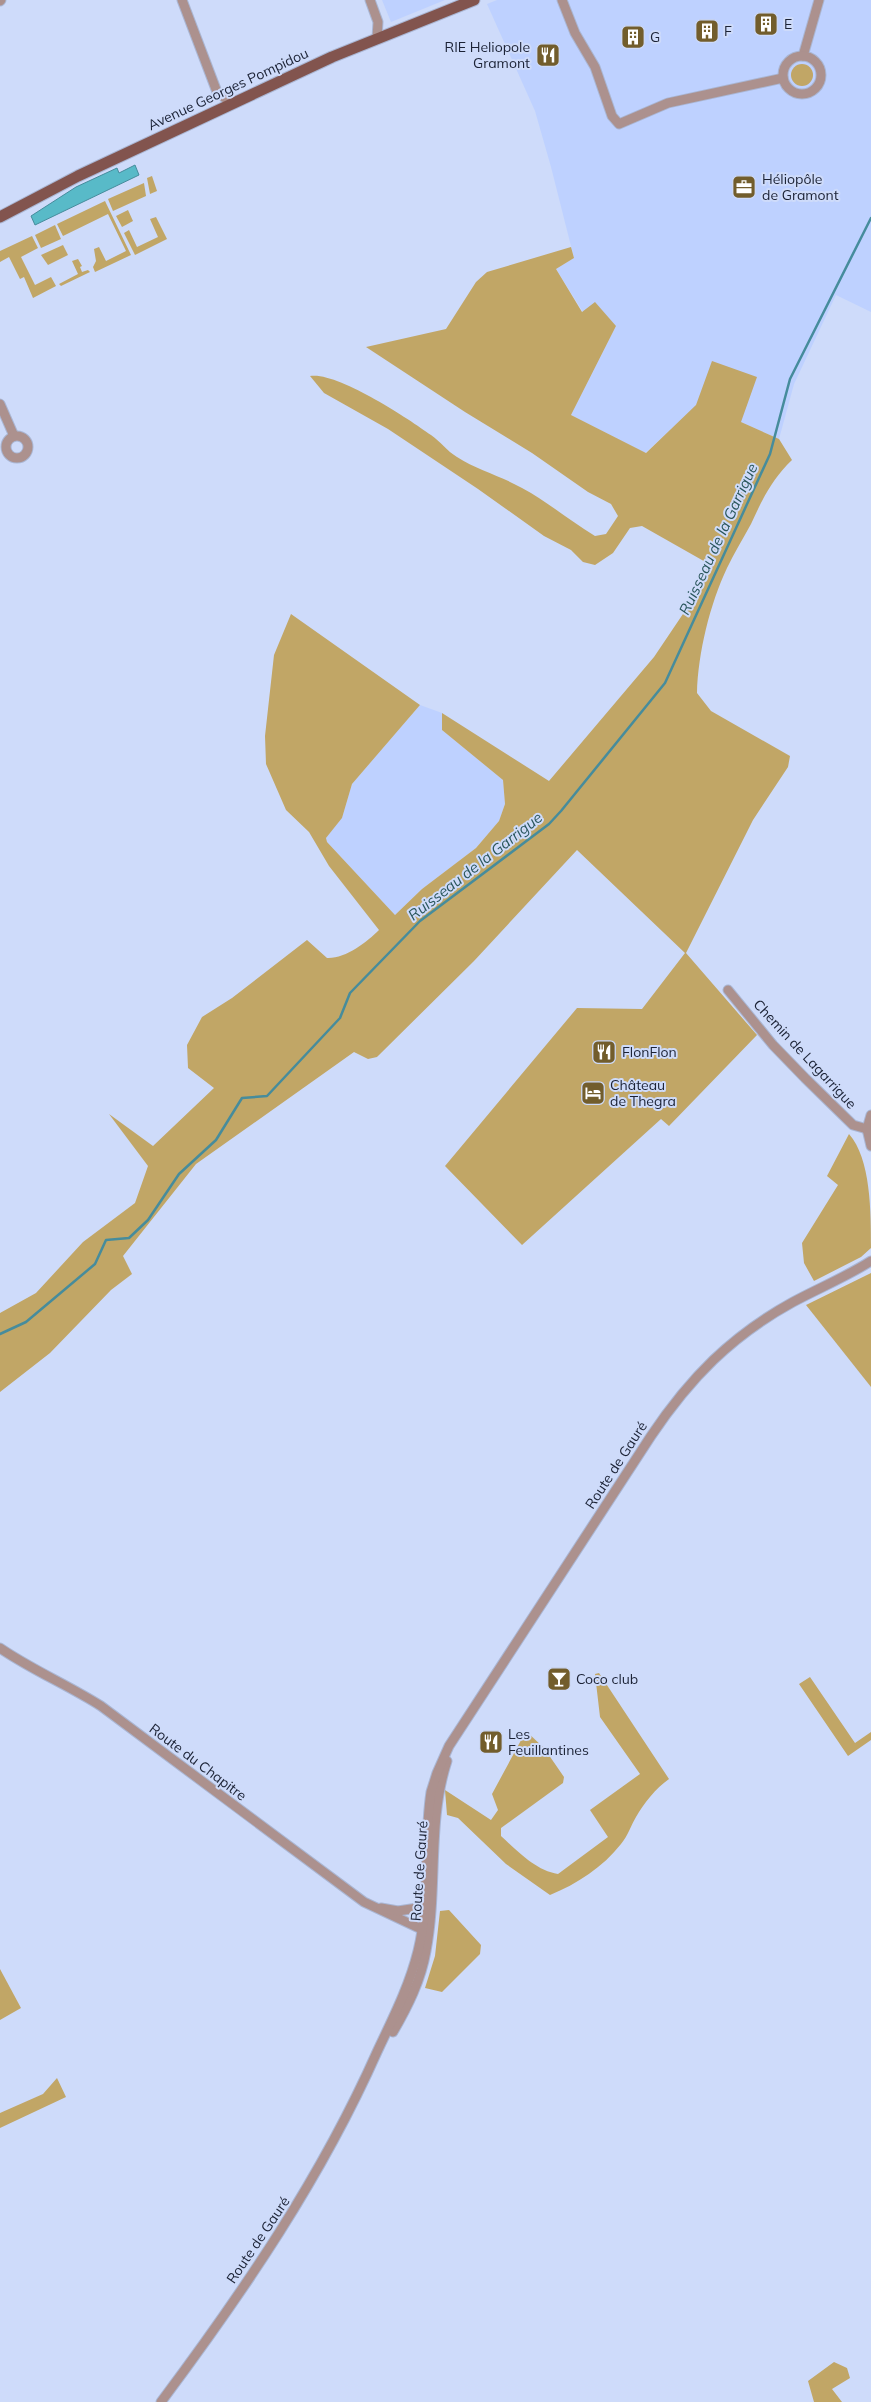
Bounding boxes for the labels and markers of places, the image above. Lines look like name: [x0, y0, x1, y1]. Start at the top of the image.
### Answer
building icon: E: [753, 11, 779, 37]
place label: E: [784, 15, 792, 33]
building icon: F: [694, 18, 720, 44]
place label: F: [724, 22, 732, 40]
building icon: G: [620, 24, 646, 50]
place label: G: [650, 28, 660, 46]
place label: RIE Heliopole Gramont: [444, 38, 530, 72]
restaurant icon: RIE Heliopole Gramont: [535, 42, 561, 68]
place label: Héliopôle de Gramont: [762, 170, 839, 204]
office icon: Héliopôle de Gramont: [731, 174, 757, 200]
restaurant icon: FlonFlon: [591, 1039, 617, 1065]
place label: FlonFlon: [622, 1043, 677, 1061]
place label: Château de Thegra: [610, 1076, 676, 1110]
hotel icon: Château de Thegra: [580, 1080, 606, 1106]
bar icon: Coco club: [546, 1666, 572, 1692]
place label: Coco club: [576, 1670, 638, 1688]
place label: Les Feuillantines: [508, 1725, 589, 1759]
restaurant icon: Les Feuillantines: [478, 1729, 504, 1755]

